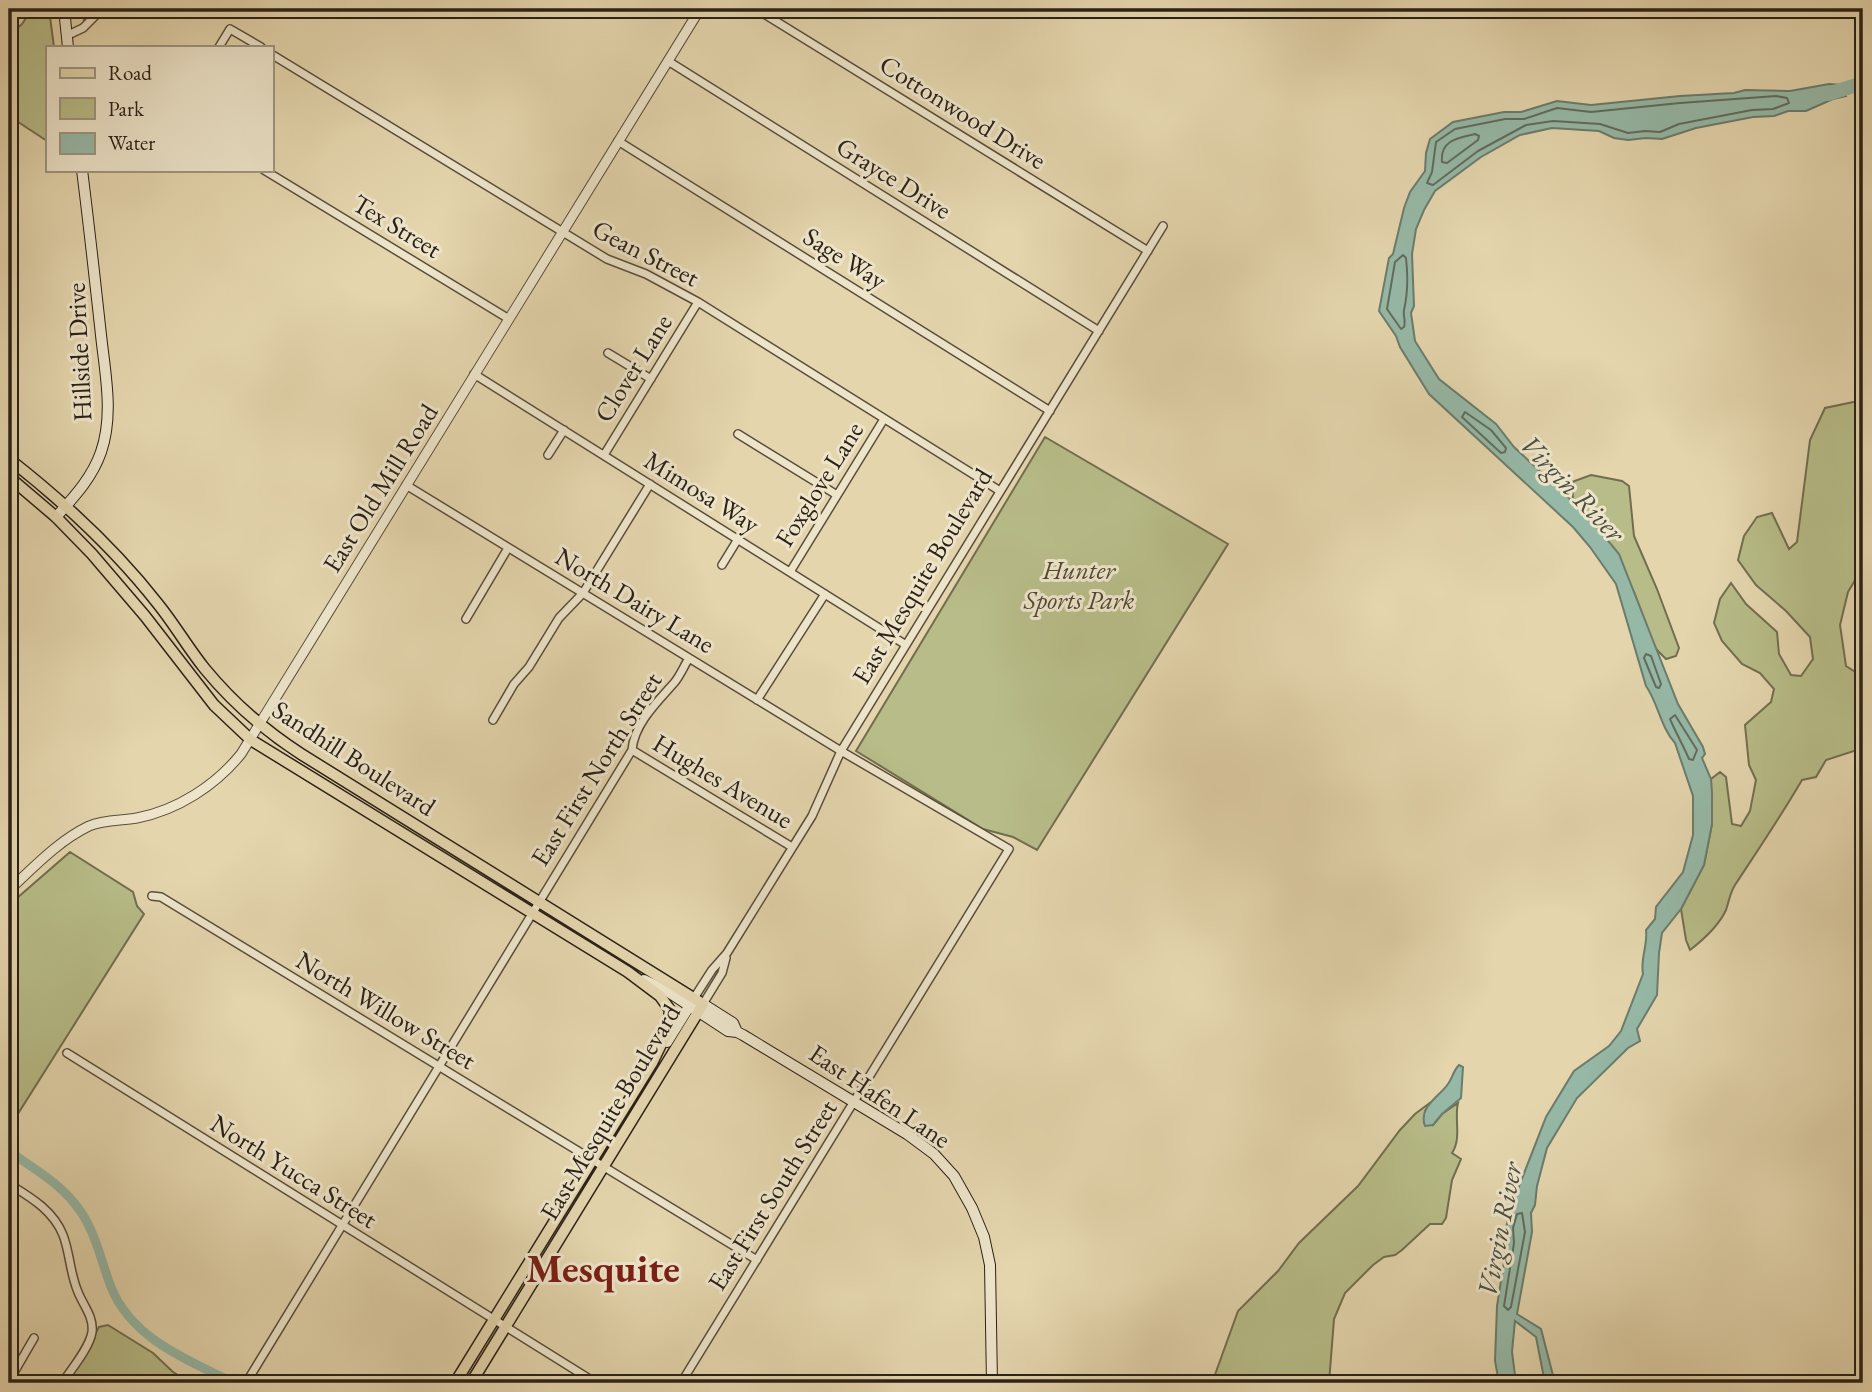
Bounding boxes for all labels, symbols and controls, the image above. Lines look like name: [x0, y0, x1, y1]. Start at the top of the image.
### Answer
legend: [46, 46, 273, 172]
street label: Cottonwood Drive: [873, 47, 1053, 177]
text: Road: [108, 59, 152, 86]
text: Park: [108, 95, 145, 122]
text: Water: [108, 129, 155, 156]
street label: Grayce Drive: [830, 129, 958, 227]
street label: Tex Street: [346, 186, 448, 266]
street label: Gean Street: [587, 212, 705, 294]
street label: Sage Way: [797, 219, 893, 297]
street label: Hillside Drive: [58, 282, 100, 422]
street label: Clover Lane: [586, 308, 680, 428]
street label: East Old Mill Road: [315, 397, 446, 579]
street label: Foxglove Lane: [767, 415, 871, 553]
water label: Virgin River: [1513, 427, 1634, 550]
street label: Mimosa Way: [638, 443, 766, 541]
street label: East Mesquite Boulevard: [844, 461, 1000, 690]
street label: North Dairy Lane: [549, 539, 721, 661]
park label: Hunter Sports Park: [1023, 553, 1135, 617]
street label: East First North Street: [523, 666, 669, 872]
street label: Sandhill Boulevard: [266, 692, 443, 824]
street label: Hughes Avenue: [647, 726, 799, 836]
street label: North Willow Street: [290, 943, 482, 1077]
street label: East Mesquite Boulevard: [532, 997, 688, 1226]
street label: East Hafen Lane: [803, 1036, 957, 1156]
street label: East First South Street: [700, 1093, 844, 1297]
street label: North Yucca Street: [204, 1106, 384, 1236]
water label: Virgin River: [1468, 1158, 1530, 1299]
district label: Mesquite: [526, 1242, 680, 1294]

